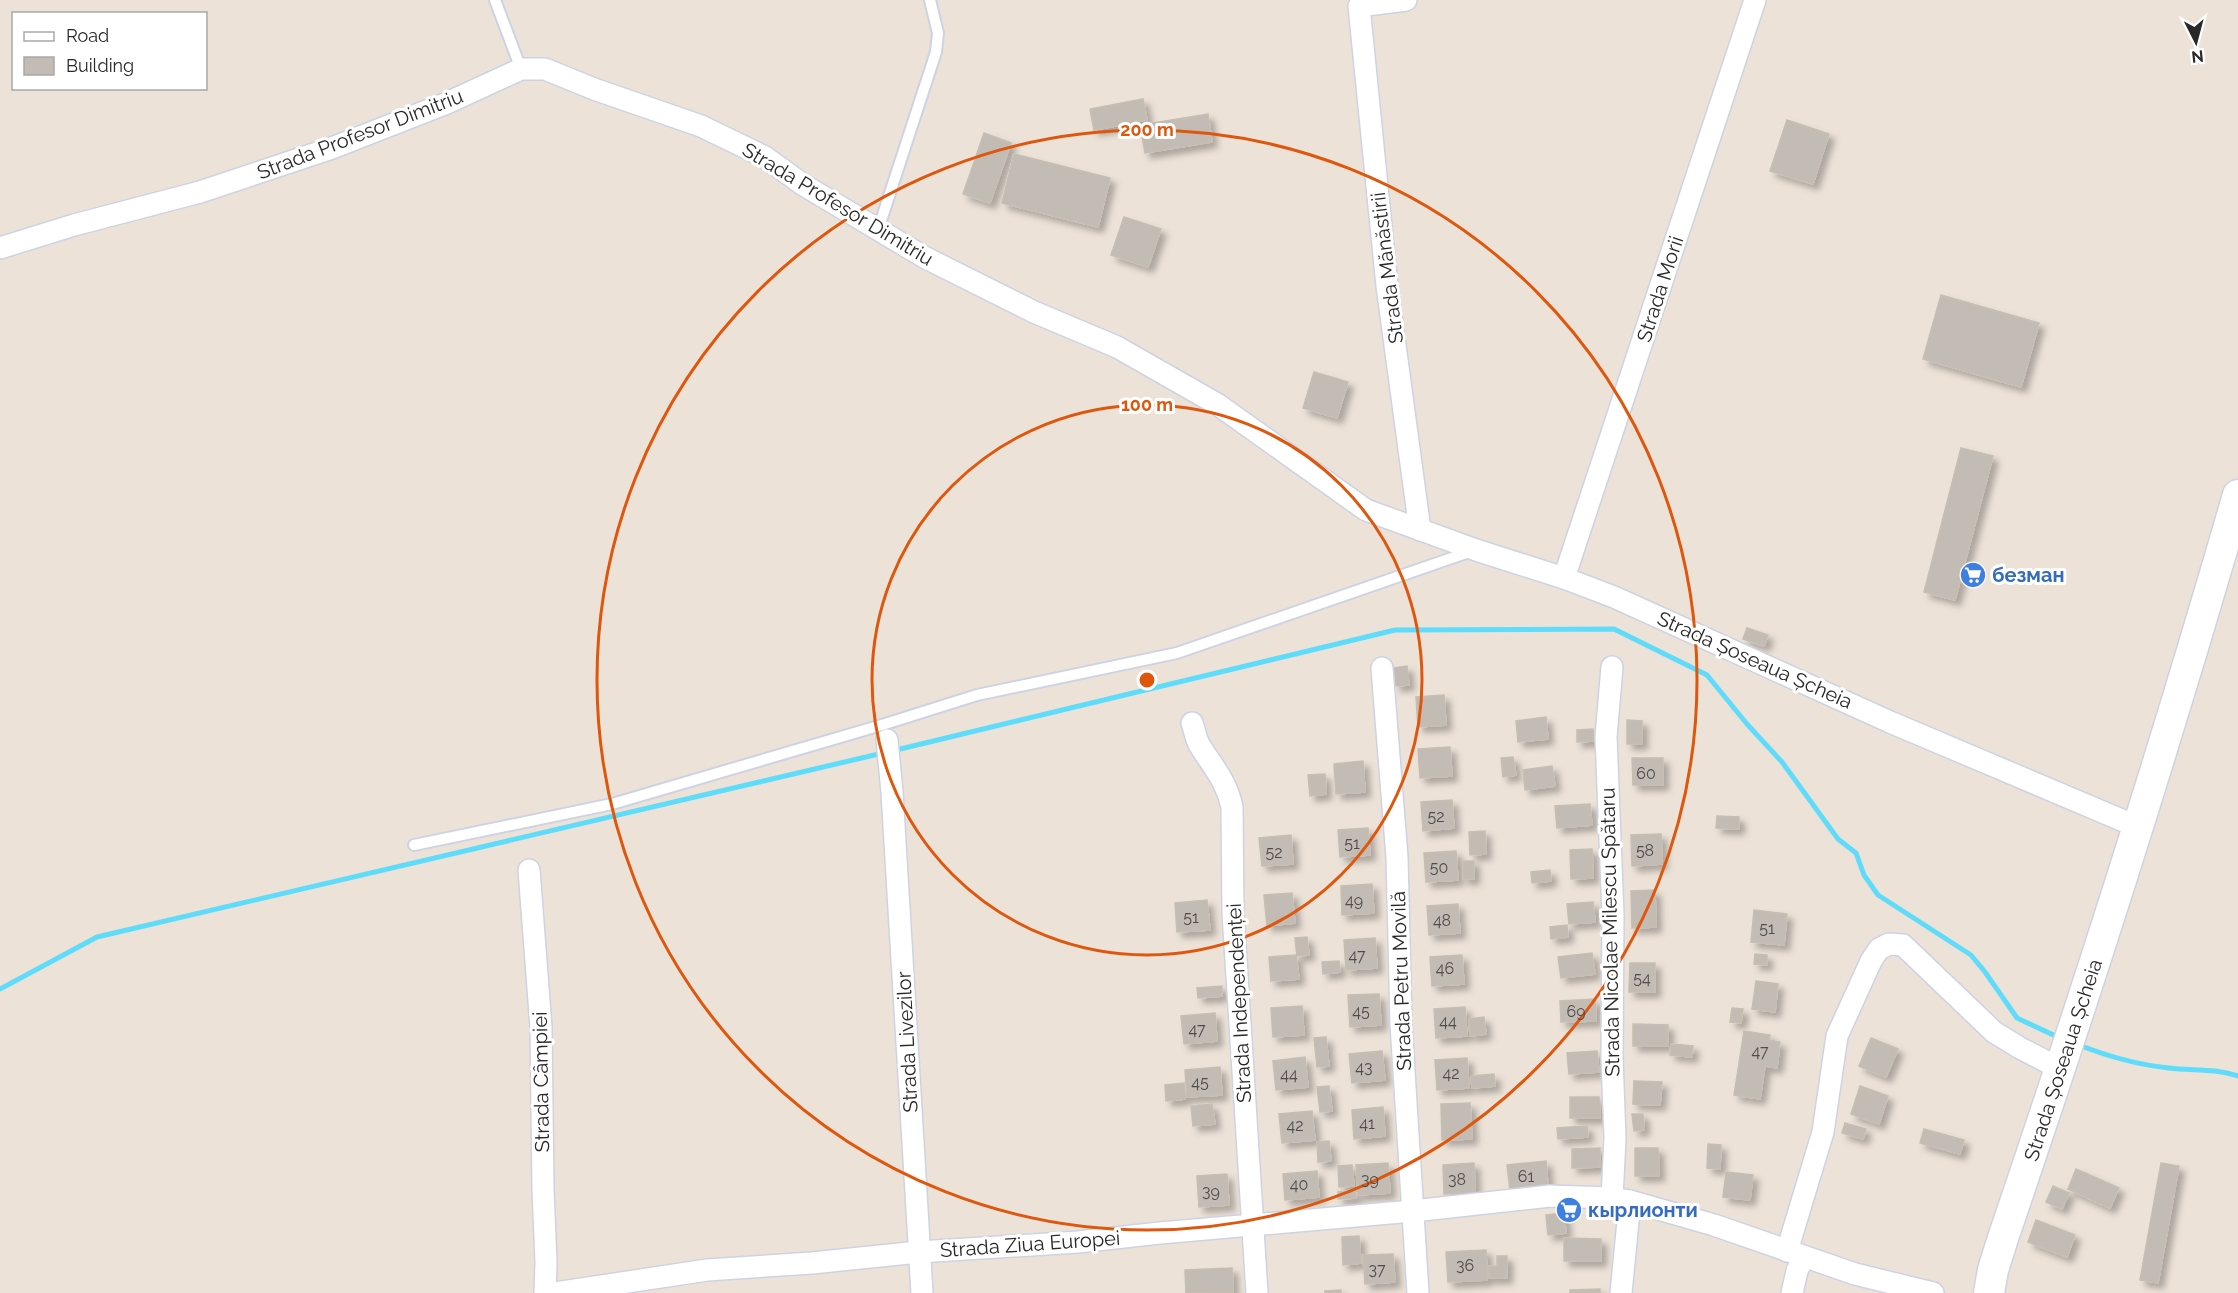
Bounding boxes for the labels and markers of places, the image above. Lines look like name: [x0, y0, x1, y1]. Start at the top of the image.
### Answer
supermarket icon: безман: [1958, 560, 1988, 590]
place label: безман: [1992, 563, 2064, 587]
centre of rings: [1137, 670, 1157, 690]
supermarket icon: кырлионти: [1554, 1195, 1584, 1225]
place label: кырлионти: [1588, 1198, 1698, 1222]

